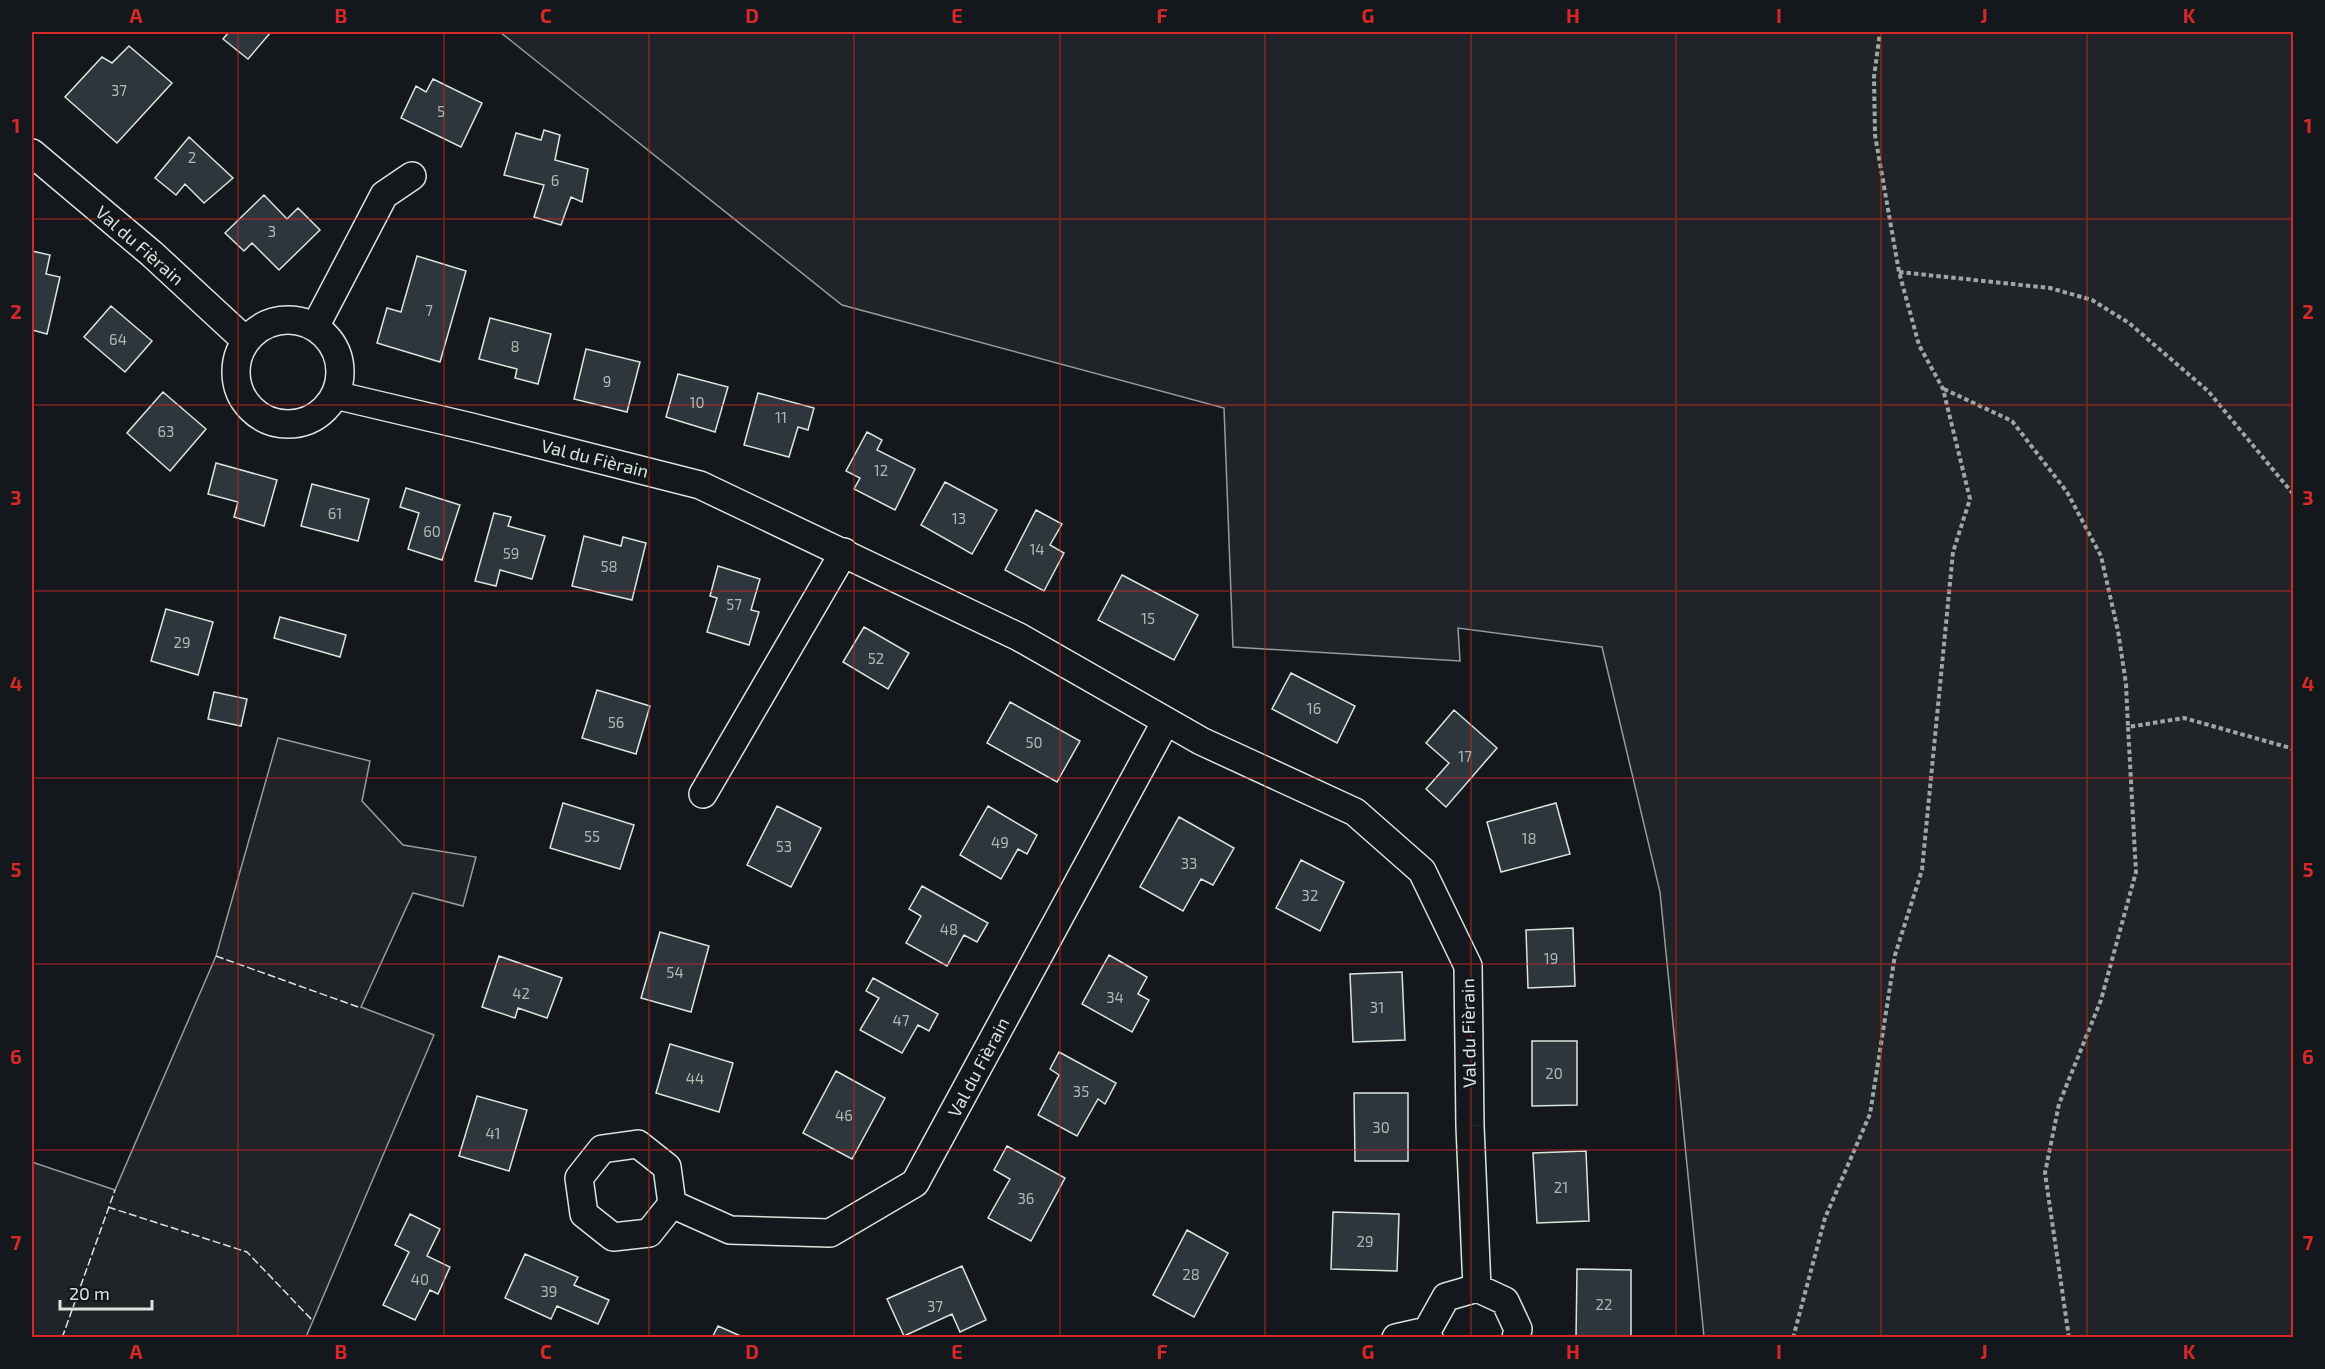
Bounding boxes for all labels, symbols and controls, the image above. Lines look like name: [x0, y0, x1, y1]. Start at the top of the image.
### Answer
text: A: [129, 3, 143, 27]
text: B: [335, 3, 347, 27]
text: C: [540, 3, 552, 27]
text: D: [745, 3, 759, 27]
text: E: [951, 3, 963, 27]
text: F: [1156, 3, 1168, 27]
text: G: [1362, 3, 1374, 27]
text: H: [1566, 3, 1580, 27]
text: I: [1776, 3, 1782, 27]
text: J: [1980, 3, 1988, 27]
text: K: [2183, 3, 2196, 27]
house number: 37: [111, 81, 127, 99]
house number: 5: [437, 102, 445, 120]
text: 1: [12, 113, 20, 137]
text: 1: [2304, 113, 2312, 137]
house number: 2: [188, 148, 196, 166]
house number: 6: [551, 171, 559, 189]
street label: Val du Fièrain: [91, 201, 189, 289]
house number: 3: [268, 222, 276, 240]
text: 2: [10, 299, 22, 323]
text: 2: [2302, 299, 2314, 323]
house number: 7: [425, 301, 433, 319]
house number: 64: [109, 330, 127, 348]
house number: 8: [510, 337, 520, 355]
house number: 9: [603, 372, 611, 390]
house number: 10: [689, 393, 705, 411]
house number: 11: [775, 408, 787, 426]
house number: 63: [158, 422, 174, 440]
street label: Val du Fièrain: [539, 434, 651, 482]
house number: 12: [874, 461, 888, 479]
text: 3: [10, 485, 22, 509]
text: 3: [2302, 485, 2314, 509]
house number: 61: [328, 504, 342, 522]
house number: 13: [952, 509, 966, 527]
house number: 60: [423, 522, 441, 540]
house number: 14: [1029, 540, 1045, 558]
house number: 59: [503, 544, 519, 562]
house number: 58: [600, 557, 618, 575]
house number: 57: [726, 595, 742, 613]
house number: 15: [1141, 609, 1155, 627]
house number: 29: [173, 633, 191, 651]
house number: 52: [868, 649, 884, 667]
text: 4: [10, 671, 23, 695]
text: 4: [2302, 671, 2315, 695]
house number: 16: [1307, 699, 1321, 717]
house number: 56: [608, 713, 624, 731]
house number: 50: [1025, 733, 1043, 751]
house number: 17: [1458, 747, 1472, 765]
house number: 55: [584, 827, 600, 845]
house number: 18: [1521, 829, 1537, 847]
house number: 49: [991, 833, 1009, 851]
house number: 53: [776, 837, 792, 855]
house number: 33: [1181, 854, 1197, 872]
text: 5: [10, 857, 22, 881]
text: 5: [2302, 857, 2314, 881]
house number: 32: [1302, 886, 1318, 904]
house number: 48: [940, 920, 958, 938]
house number: 19: [1544, 949, 1558, 967]
house number: 54: [666, 963, 684, 981]
street label: Val du Fièrain: [1456, 978, 1480, 1088]
house number: 42: [512, 984, 530, 1002]
house number: 34: [1106, 988, 1124, 1006]
house number: 31: [1370, 998, 1384, 1016]
house number: 47: [893, 1011, 910, 1029]
street label: Val du Fièrain: [943, 1013, 1013, 1121]
text: 6: [10, 1044, 22, 1068]
text: 6: [2302, 1044, 2314, 1068]
house number: 20: [1545, 1064, 1563, 1082]
house number: 44: [686, 1069, 704, 1087]
house number: 35: [1073, 1082, 1089, 1100]
house number: 46: [835, 1106, 853, 1124]
house number: 30: [1372, 1118, 1390, 1136]
house number: 41: [485, 1124, 501, 1142]
house number: 21: [1554, 1178, 1568, 1196]
house number: 36: [1018, 1189, 1034, 1207]
text: 7: [11, 1230, 22, 1254]
text: 7: [2303, 1230, 2314, 1254]
house number: 29: [1356, 1232, 1374, 1250]
house number: 28: [1182, 1265, 1200, 1283]
house number: 40: [411, 1270, 429, 1288]
scale bar: [60, 1273, 152, 1311]
text: 20 m: [69, 1282, 110, 1304]
house number: 39: [541, 1282, 557, 1300]
house number: 22: [1596, 1295, 1612, 1313]
house number: 37: [927, 1297, 943, 1315]
text: A: [129, 1339, 143, 1363]
text: B: [335, 1339, 347, 1363]
text: C: [540, 1339, 552, 1363]
text: D: [745, 1339, 759, 1363]
text: E: [951, 1339, 963, 1363]
text: F: [1156, 1339, 1168, 1363]
text: G: [1362, 1339, 1374, 1363]
text: H: [1566, 1339, 1580, 1363]
text: I: [1776, 1339, 1782, 1363]
text: J: [1980, 1339, 1988, 1363]
text: K: [2183, 1339, 2196, 1363]

